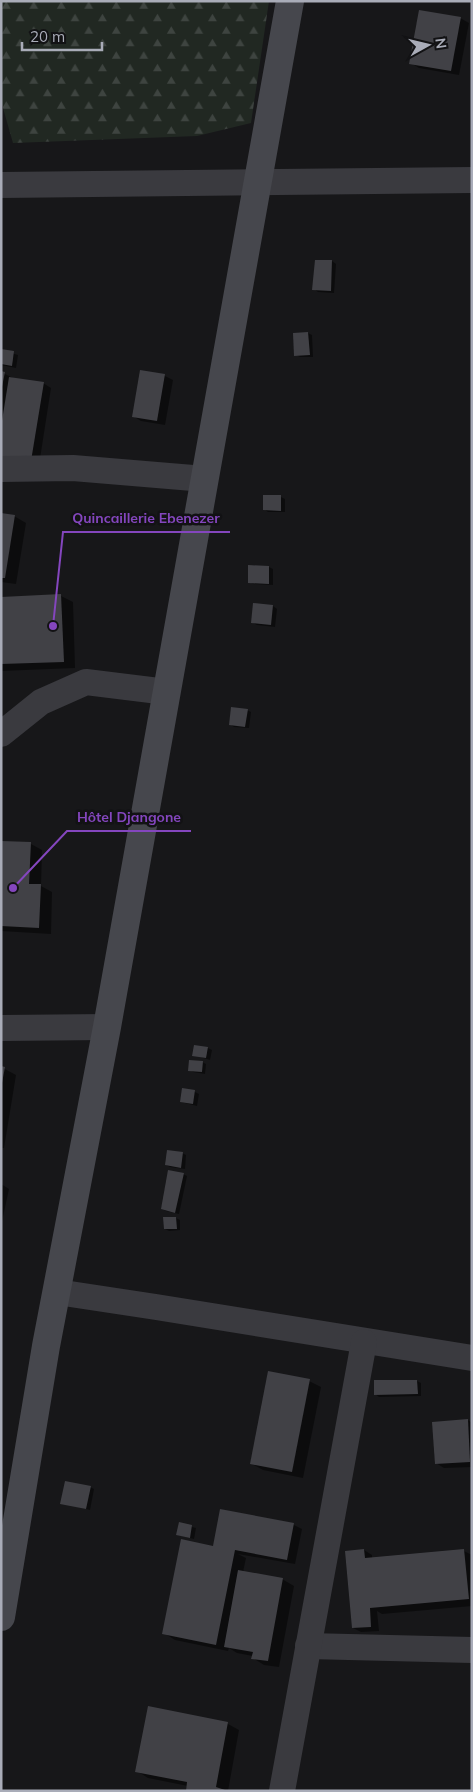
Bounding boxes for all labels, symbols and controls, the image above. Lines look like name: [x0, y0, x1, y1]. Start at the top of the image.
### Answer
scale bar: [22, 20, 102, 52]
north arrow: [403, 20, 453, 70]
text: 20 m: [30, 27, 65, 46]
text: N: [431, 37, 451, 50]
callout: Quincaillerie Ebenezer: [63, 503, 230, 532]
text: Quincaillerie Ebenezer: [72, 509, 220, 527]
callout: Hôtel Djangone: [67, 802, 191, 831]
text: Hôtel Djangone: [77, 808, 181, 826]

